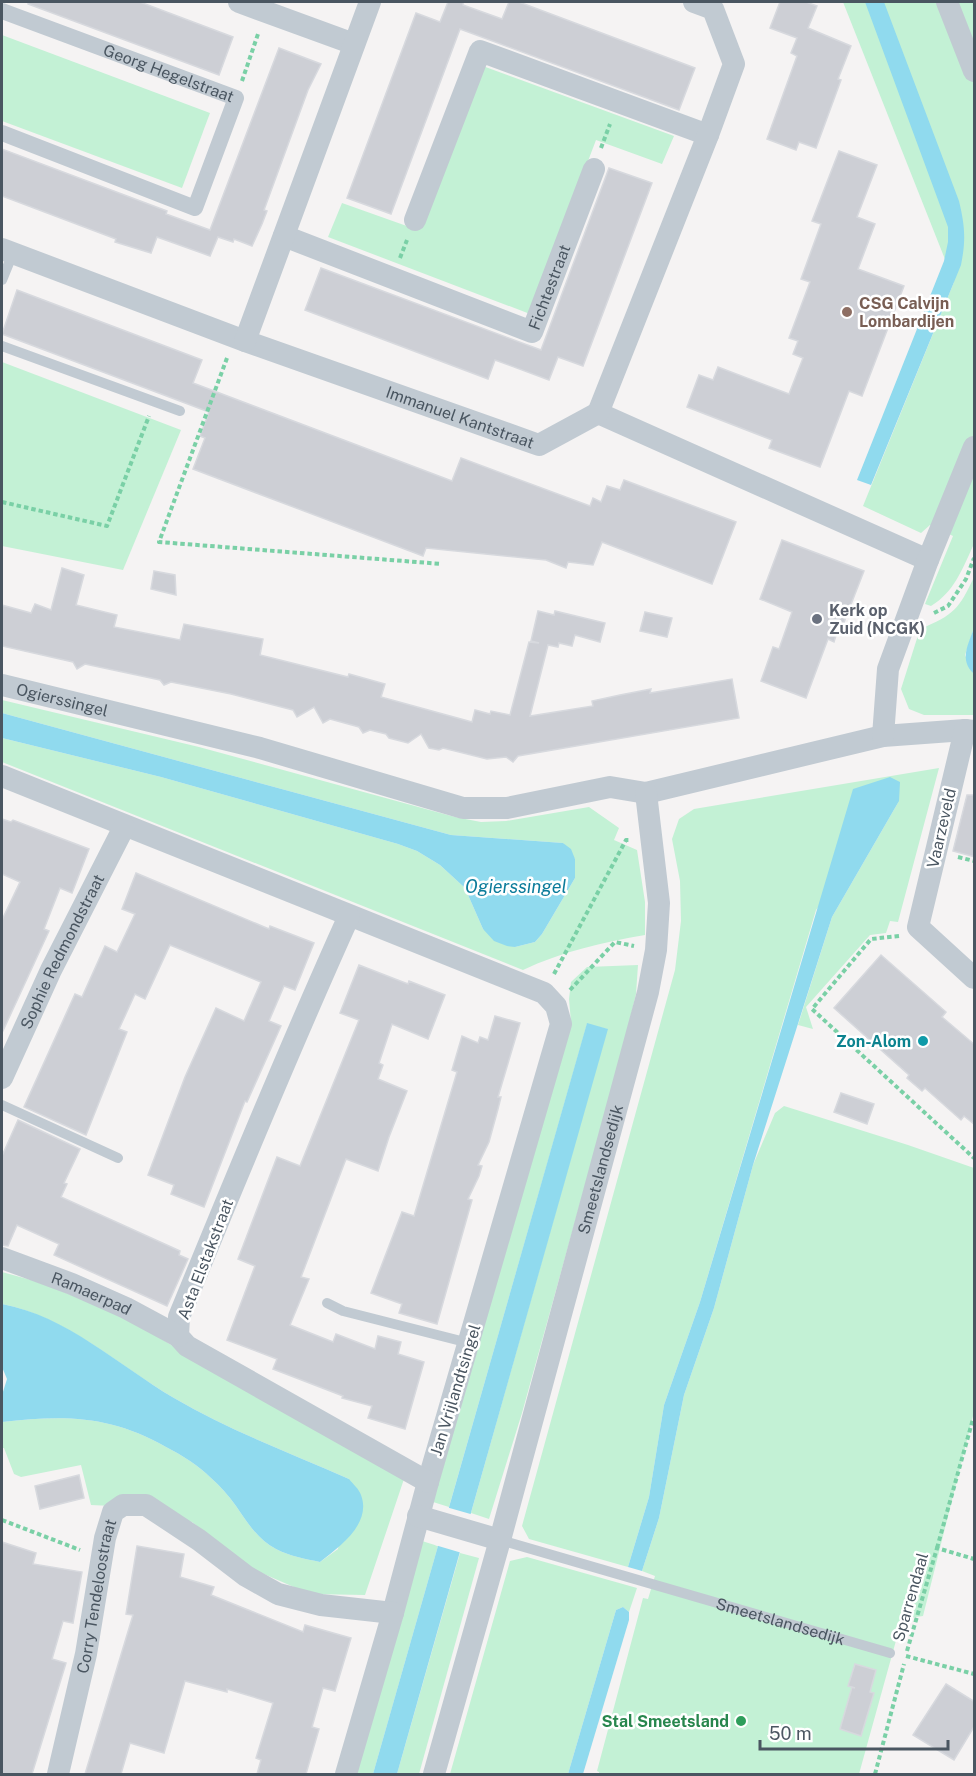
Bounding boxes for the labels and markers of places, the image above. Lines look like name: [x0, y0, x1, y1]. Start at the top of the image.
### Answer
place label: CSG Calvijn Lombardijen: [859, 294, 954, 331]
marker: CSG Calvijn Lombardijen: [840, 305, 854, 319]
place label: Kerk op Zuid (NCGK): [829, 601, 925, 638]
marker: Kerk op Zuid (NCGK): [810, 612, 824, 626]
place label: Zon-Alom: [836, 1032, 911, 1051]
marker: Zon-Alom: [916, 1034, 930, 1048]
place label: Stal Smeetsland: [601, 1712, 729, 1731]
marker: Stal Smeetsland: [734, 1714, 748, 1728]

